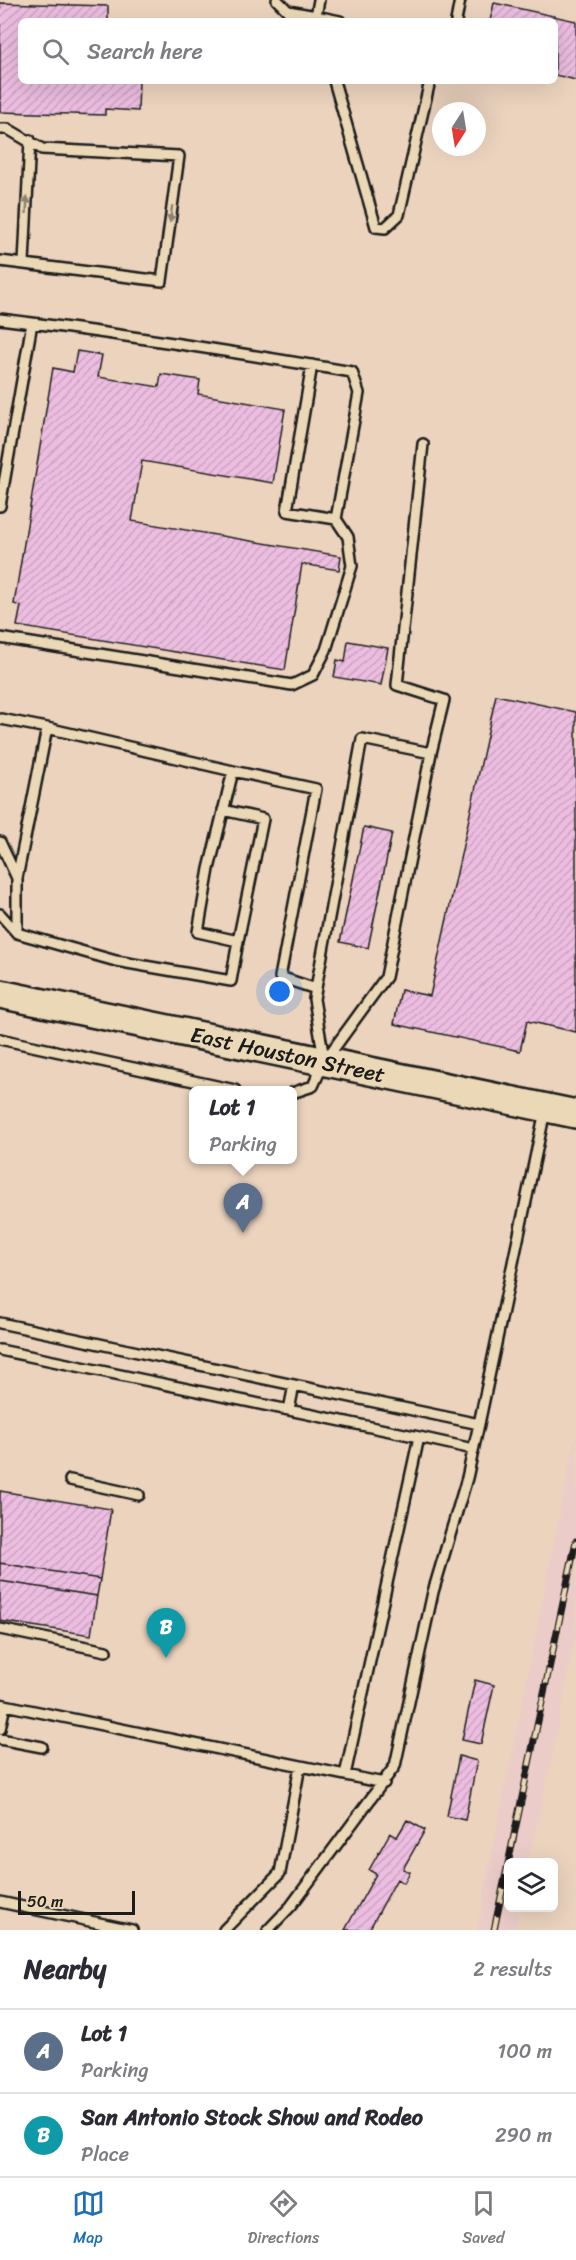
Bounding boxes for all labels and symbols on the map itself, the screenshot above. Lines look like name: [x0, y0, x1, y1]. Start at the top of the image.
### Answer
north arrow: [432, 102, 486, 156]
one-way arrow: [22, 196, 31, 215]
one-way arrow: [167, 205, 176, 224]
your location: [265, 977, 294, 1006]
street label: East Houston Street: [187, 1015, 389, 1094]
pin: A: [224, 1184, 262, 1233]
pin: B: [146, 1608, 186, 1658]
scale bar: [18, 1888, 135, 1916]

